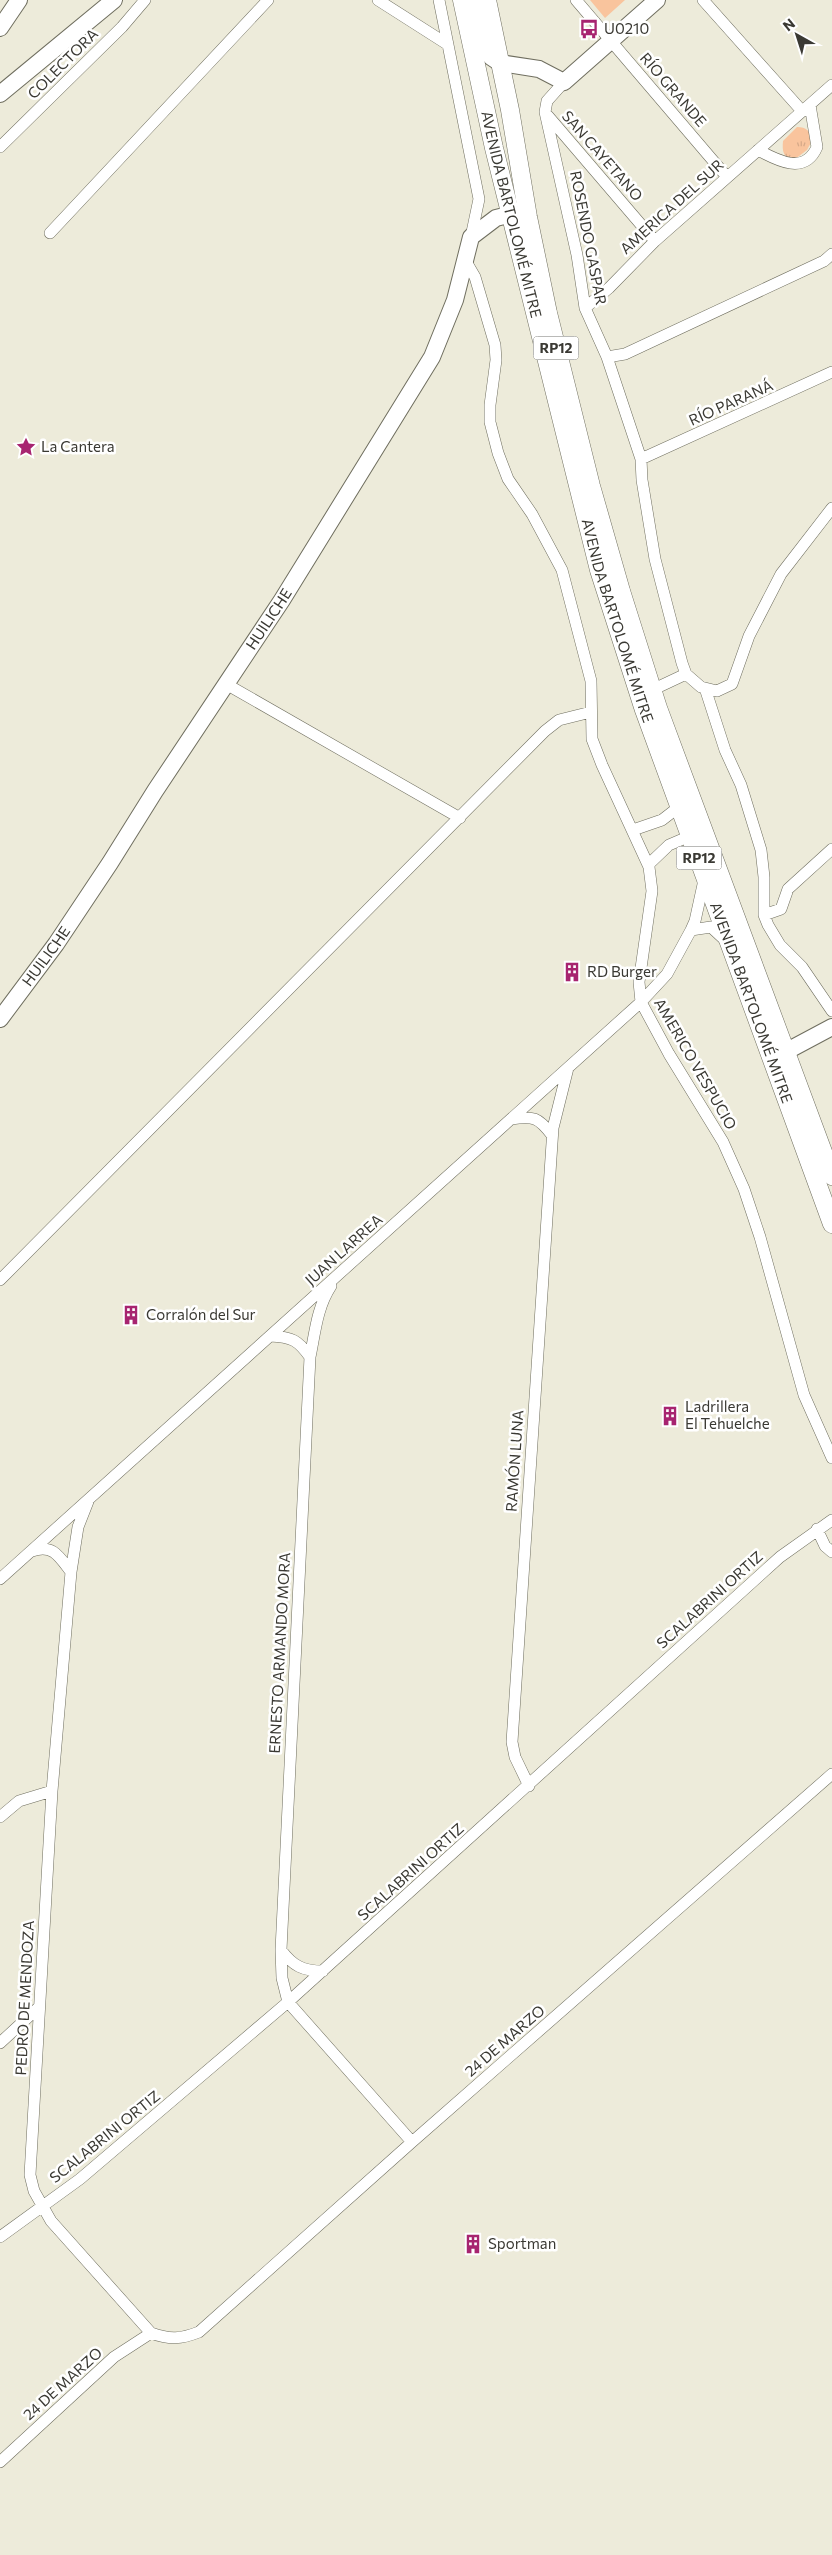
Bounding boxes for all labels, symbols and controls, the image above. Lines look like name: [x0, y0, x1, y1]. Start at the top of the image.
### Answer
north arrow: [772, 10, 822, 60]
text: N: [779, 15, 798, 34]
bus stop icon: U0210: [578, 18, 600, 40]
place label: U0210: [604, 19, 649, 37]
street label: COLECTORA: [23, 24, 101, 102]
street label: RÍO GRANDE: [637, 48, 712, 130]
street label: SAN CAYETANO: [559, 107, 647, 204]
street label: AVENIDA BARTOLOMÉ MITRE: [478, 109, 546, 320]
street label: AMERICA DEL SUR: [616, 155, 727, 257]
street label: ROSENDO GASPAR: [567, 169, 611, 306]
road number: RP12: [534, 336, 578, 359]
street label: RÍO PARANÁ: [685, 375, 776, 429]
place icon: La Cantera: [15, 436, 37, 458]
place label: La Cantera: [41, 437, 115, 455]
street label: AVENIDA BARTOLOMÉ MITRE: [579, 517, 658, 725]
street label: HUILICHE: [242, 585, 295, 653]
road number: RP12: [676, 846, 722, 870]
street label: AVENIDA BARTOLOMÉ MITRE: [707, 899, 797, 1105]
street label: HUILICHE: [18, 922, 73, 989]
building icon: RD Burger: [561, 961, 583, 983]
place label: RD Burger: [587, 962, 657, 980]
street label: AMERICO VESPUCIO: [651, 995, 741, 1132]
street label: JUAN LARREA: [301, 1210, 386, 1289]
building icon: Corralón del Sur: [120, 1304, 142, 1326]
place label: Corralón del Sur: [146, 1305, 256, 1323]
place label: Ladrillera El Tehuelche: [685, 1397, 770, 1432]
building icon: Ladrillera El Tehuelche: [659, 1405, 681, 1427]
street label: RAMÓN LUNA: [500, 1409, 527, 1512]
street label: SCALABRINI ORTIZ: [653, 1547, 766, 1652]
street label: ERNESTO ARMANDO MORA: [265, 1552, 293, 1754]
street label: SCALABRINI ORTIZ: [354, 1819, 467, 1924]
street label: PEDRO DE MENDOZA: [11, 1920, 37, 2076]
street label: 24 DE MARZO: [461, 2001, 548, 2080]
street label: SCALABRINI ORTIZ: [46, 2086, 163, 2186]
building icon: Sportman: [462, 2233, 484, 2255]
place label: Sportman: [488, 2234, 556, 2252]
street label: 24 DE MARZO: [19, 2343, 105, 2423]

